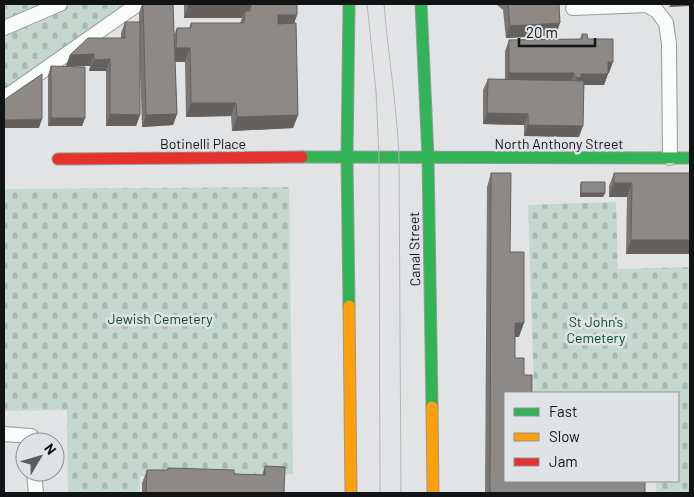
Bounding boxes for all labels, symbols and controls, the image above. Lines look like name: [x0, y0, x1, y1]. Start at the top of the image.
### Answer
scale bar: [519, 15, 595, 47]
text: 20 m: [526, 23, 558, 41]
street label: Botinelli Place: [160, 135, 246, 152]
street label: North Anthony Street: [495, 135, 623, 152]
street label: Canal Street: [405, 212, 423, 286]
park label: Jewish Cemetery: [107, 310, 213, 327]
park label: St John's Cemetery: [566, 313, 626, 346]
legend: [504, 392, 679, 482]
text: Fast: [549, 402, 577, 420]
text: Slow: [549, 427, 580, 445]
north arrow: [15, 432, 65, 482]
text: N: [41, 440, 60, 458]
text: Jam: [549, 452, 578, 470]

